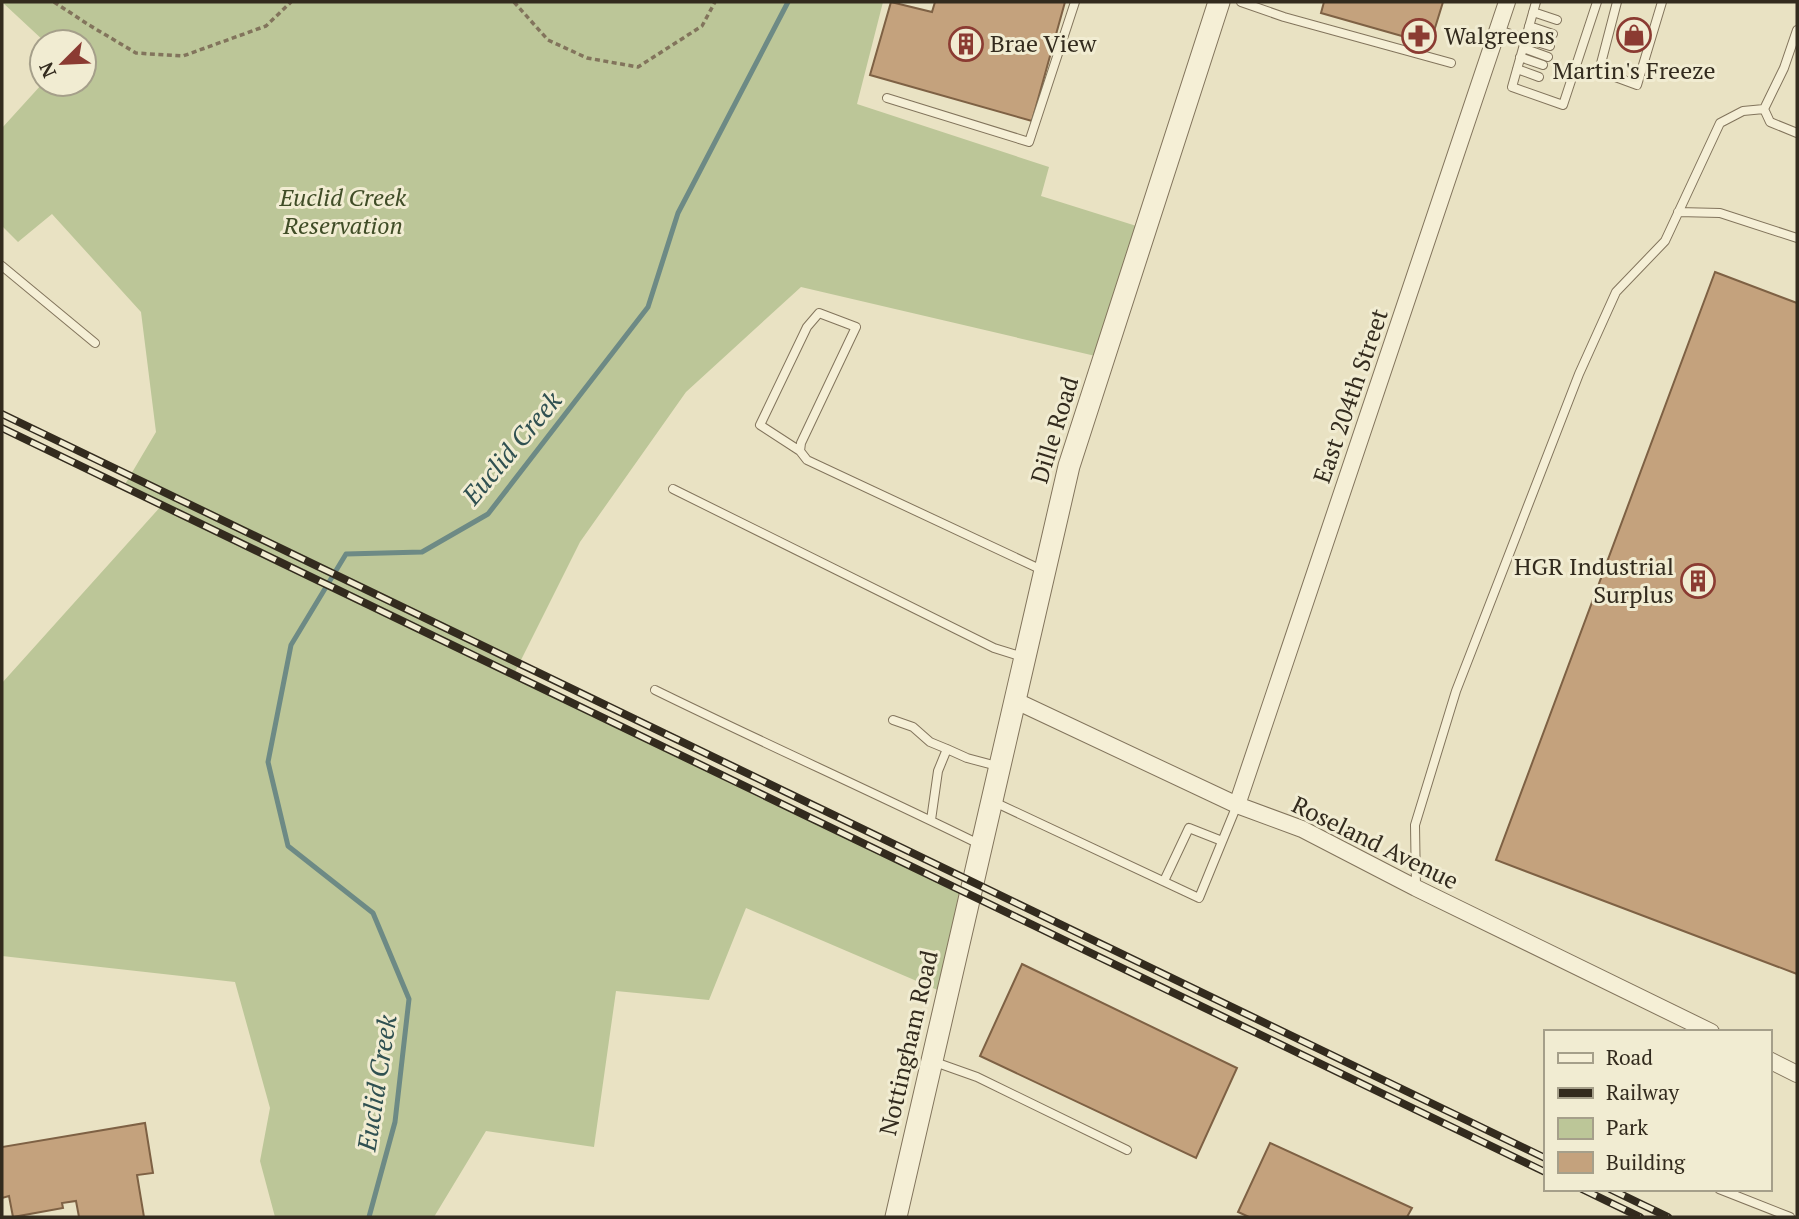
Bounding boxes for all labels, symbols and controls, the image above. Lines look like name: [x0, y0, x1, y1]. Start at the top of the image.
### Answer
shop icon: Martin's Freeze: [1615, 16, 1653, 54]
pharmacy icon: Walgreens: [1400, 17, 1438, 55]
place label: Walgreens: [1444, 19, 1555, 51]
building icon: Brae View: [947, 25, 985, 63]
place label: Brae View: [990, 27, 1097, 59]
north arrow: [28, 28, 98, 98]
place label: Martin's Freeze: [1552, 54, 1716, 86]
text: N: [32, 58, 61, 82]
park label: Euclid Creek Reservation: [279, 181, 407, 241]
street label: East 204th Street: [1305, 304, 1395, 487]
street label: Dille Road: [1023, 372, 1085, 487]
water label: Euclid Creek: [453, 383, 569, 512]
place label: HGR Industrial Surplus: [1514, 550, 1674, 610]
building icon: HGR Industrial Surplus: [1679, 562, 1717, 600]
street label: Roseland Avenue: [1287, 788, 1464, 896]
street label: Nottingham Road: [871, 947, 945, 1138]
water label: Euclid Creek: [348, 1012, 404, 1154]
legend: [1544, 1030, 1771, 1191]
text: Road: [1606, 1043, 1653, 1071]
text: Railway: [1606, 1078, 1680, 1106]
text: Park: [1606, 1113, 1648, 1141]
text: Building: [1606, 1148, 1686, 1176]

